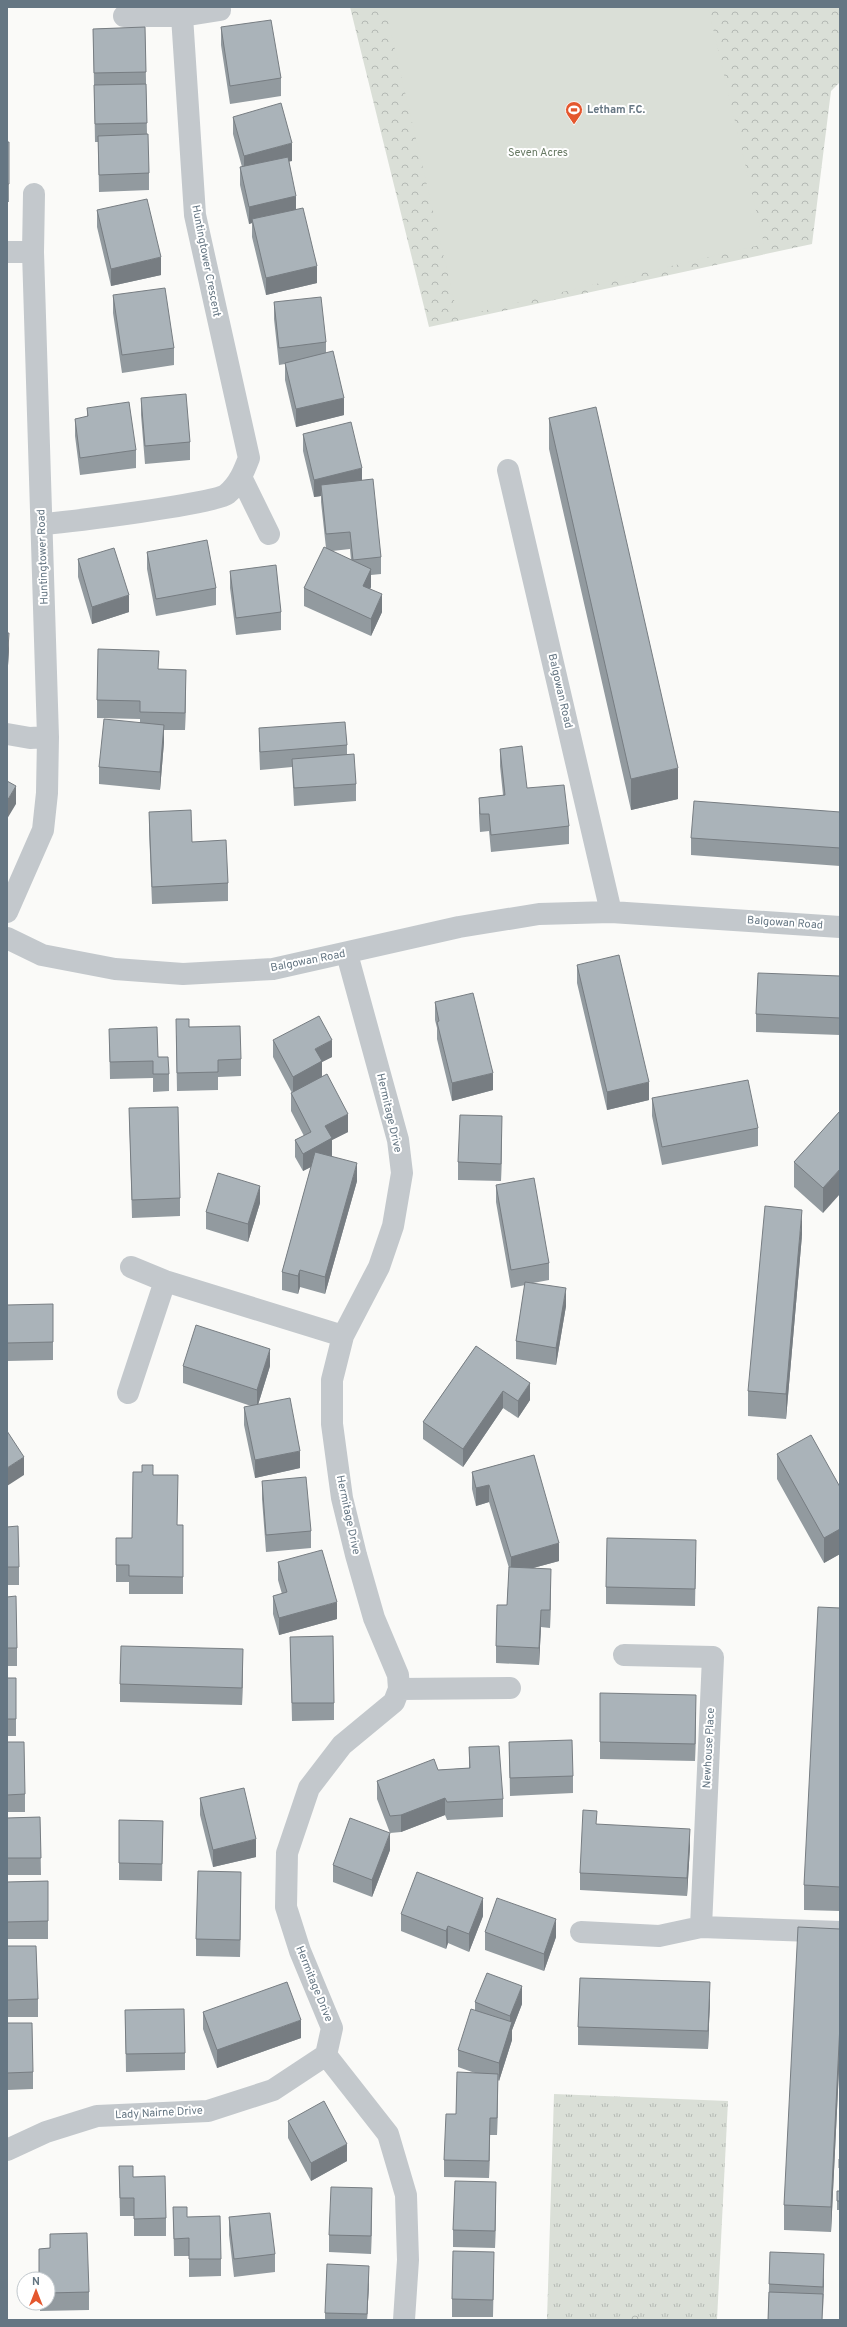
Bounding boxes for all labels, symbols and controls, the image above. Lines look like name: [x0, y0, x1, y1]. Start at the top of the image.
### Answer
sports icon: Letham F.C.: [564, 100, 584, 125]
place label: Letham F.C.: [587, 103, 645, 117]
park label: Seven Acres: [508, 146, 568, 160]
street label: Huntingtower Crescent: [188, 204, 224, 318]
street label: Huntingtower Road: [34, 509, 52, 605]
street label: Balgowan Road: [545, 652, 575, 730]
street label: Balgowan Road: [747, 913, 823, 933]
street label: Balgowan Road: [269, 947, 347, 975]
street label: Hermitage Drive: [373, 1072, 405, 1154]
street label: Hermitage Drive: [333, 1474, 363, 1556]
street label: Newhouse Place: [700, 1707, 718, 1789]
street label: Hermitage Drive: [292, 1944, 336, 2024]
street label: Lady Nairne Drive: [115, 2104, 203, 2122]
north arrow: [16, 2271, 56, 2311]
text: N: [32, 2275, 40, 2289]

